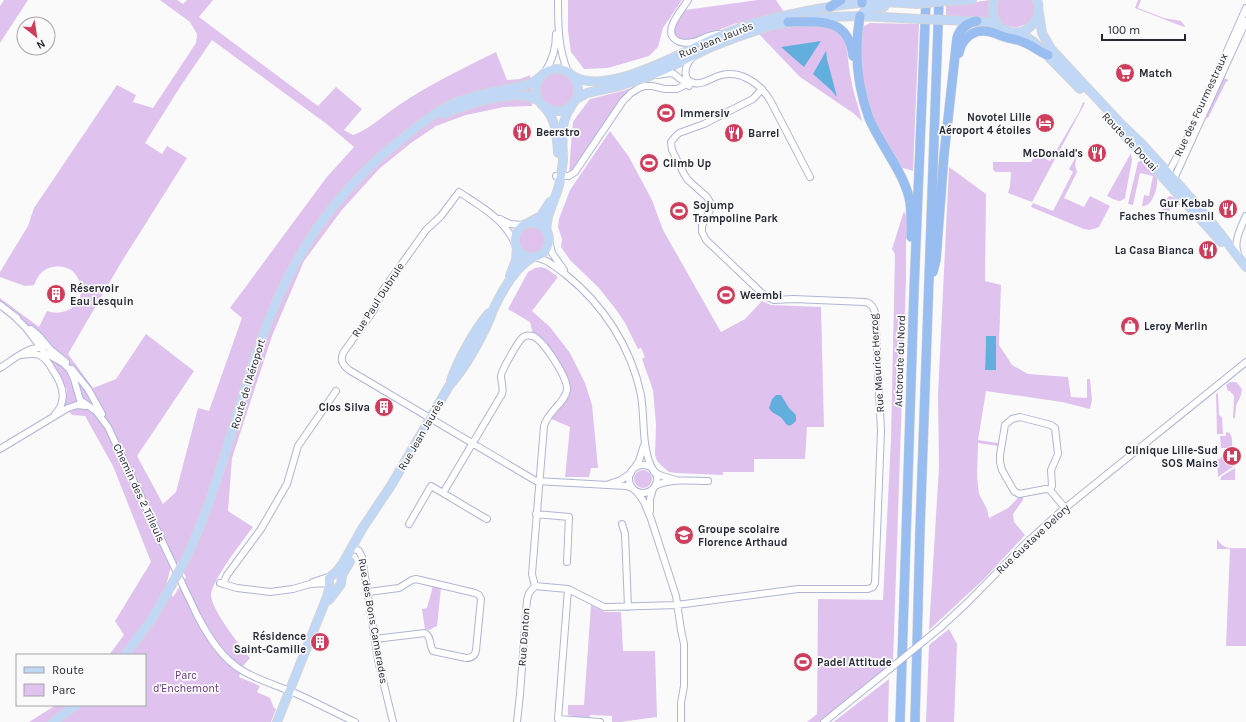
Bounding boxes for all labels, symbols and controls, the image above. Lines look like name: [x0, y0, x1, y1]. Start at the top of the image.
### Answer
north arrow: [16, 16, 56, 56]
scale bar: [1102, 16, 1185, 42]
street label: Rue Jean Jaurès: [677, 19, 756, 61]
text: 100 m: [1108, 23, 1140, 37]
text: N: [34, 37, 47, 52]
street label: Rue des Fourmestraux: [1171, 51, 1231, 159]
supermarket icon: Match: [1114, 62, 1136, 84]
place label: Match: [1139, 67, 1172, 80]
sports icon: Immersiv: [655, 102, 677, 124]
place label: Immersiv: [680, 107, 730, 120]
street label: Route de Douai: [1099, 110, 1161, 174]
place label: Novotel Lille Aéroport 4 étoiles: [939, 111, 1031, 137]
hotel icon: Novotel Lille Aéroport 4 étoiles: [1034, 112, 1056, 134]
restaurant icon: Beerstro: [511, 121, 533, 143]
restaurant icon: Barrel: [723, 122, 745, 144]
place label: Beerstro: [536, 126, 580, 139]
place label: Barrel: [748, 127, 779, 140]
restaurant icon: McDonald's: [1086, 142, 1108, 164]
place label: McDonald's: [1023, 147, 1083, 160]
sports icon: Climb Up: [638, 152, 660, 174]
place label: Climb Up: [663, 157, 711, 170]
place label: Gur Kebab Faches Thumesnil: [1119, 197, 1214, 223]
restaurant icon: Gur Kebab Faches Thumesnil: [1217, 198, 1239, 220]
place label: Sojump Trampoline Park: [693, 199, 779, 225]
sports icon: Sojump Trampoline Park: [668, 200, 690, 222]
restaurant icon: La Casa Bianca: [1197, 239, 1219, 261]
place label: La Casa Bianca: [1115, 244, 1194, 257]
street label: Rue Paul Dubrule: [349, 260, 407, 340]
place label: Réservoir Eau Lesquin: [70, 282, 134, 308]
building icon: Réservoir Eau Lesquin: [45, 283, 67, 305]
sports icon: Weembi: [715, 284, 737, 306]
place label: Weembi: [740, 289, 782, 302]
street label: Rue Maurice Herzog: [867, 312, 887, 413]
street label: Autoroute du Nord: [892, 315, 908, 407]
shop icon: Leroy Merlin: [1119, 315, 1141, 337]
place label: Leroy Merlin: [1144, 320, 1208, 333]
street label: Route de l'Aéroport: [228, 337, 268, 431]
building icon: Clos Silva: [373, 396, 395, 418]
street label: Rue Jean Jaurès: [395, 397, 447, 473]
place label: Clos Silva: [319, 401, 370, 414]
street label: Chemin des 2 Tilleuls: [110, 442, 168, 545]
place label: Clinique Lille-Sud SOS Mains: [1125, 444, 1218, 470]
hospital icon: Clinique Lille-Sud SOS Mains: [1221, 445, 1243, 467]
street label: Rue Gustave Delory: [993, 501, 1073, 577]
place label: Groupe scolaire Florence Arthaud: [698, 523, 788, 549]
school or university icon: Groupe scolaire Florence Arthaud: [673, 524, 695, 546]
street label: Rue des Bons Camarades: [356, 557, 390, 685]
street label: Rue Danton: [515, 607, 533, 667]
place label: Résidence Saint-Camille: [234, 630, 306, 656]
building icon: Résidence Saint-Camille: [309, 631, 331, 653]
sports icon: Padel Attitude: [792, 651, 814, 673]
legend: [16, 654, 146, 706]
place label: Padel Attitude: [817, 656, 892, 669]
text: Route: [52, 663, 84, 677]
park label: Parc d'Enchemont: [153, 669, 219, 695]
text: Parc: [52, 683, 76, 697]

